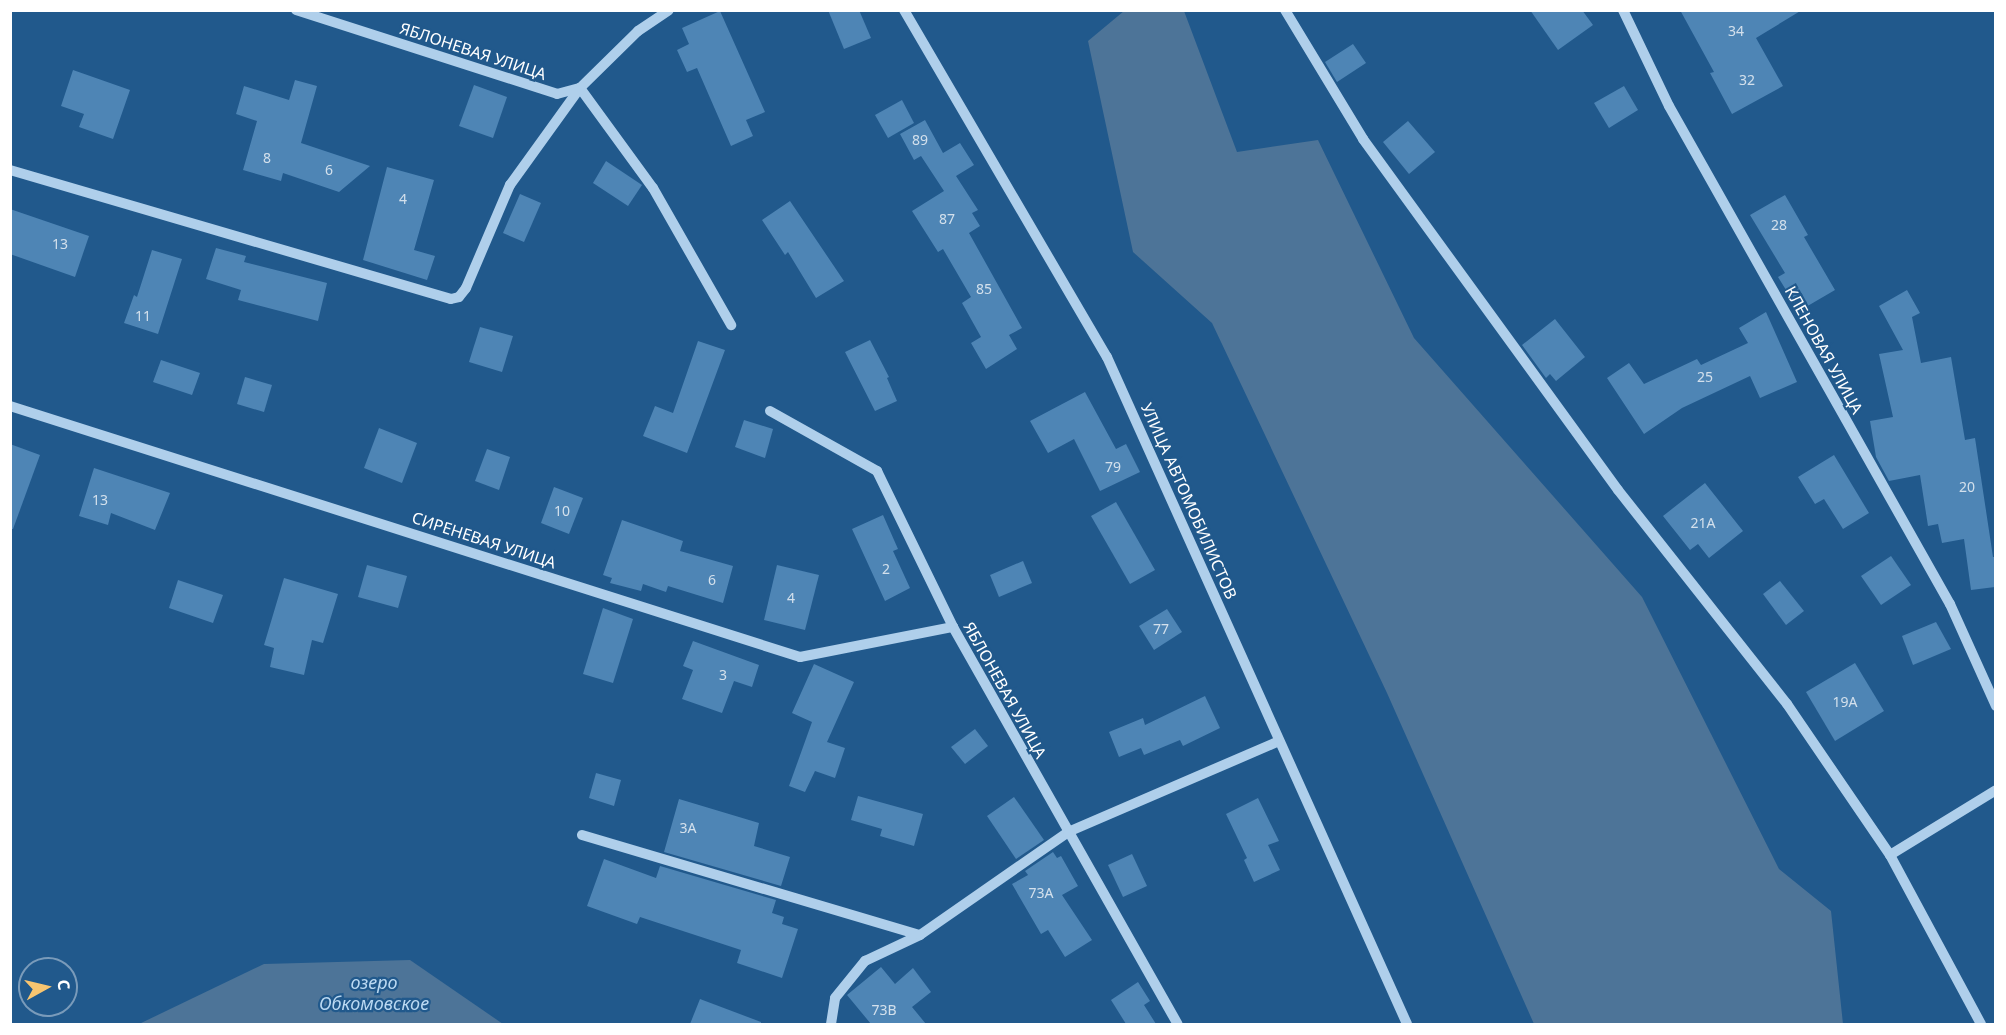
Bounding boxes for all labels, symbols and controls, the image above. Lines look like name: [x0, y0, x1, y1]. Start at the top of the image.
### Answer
street label: ЯБЛОНЕВАЯ УЛИЦА: [397, 18, 549, 84]
house number: 34: [1728, 23, 1744, 39]
house number: 32: [1739, 72, 1755, 88]
house number: 89: [912, 132, 928, 148]
house number: 8: [263, 150, 271, 166]
house number: 6: [325, 162, 333, 178]
house number: 4: [399, 191, 407, 207]
house number: 87: [939, 211, 955, 227]
house number: 28: [1771, 217, 1787, 233]
house number: 13: [52, 236, 68, 252]
house number: 85: [976, 281, 992, 297]
street label: КЛЕНОВАЯ УЛИЦА: [1781, 283, 1867, 417]
house number: 11: [135, 308, 151, 324]
house number: 25: [1697, 369, 1713, 385]
street label: УЛИЦА АВТОМОБИЛИСТОВ: [1137, 400, 1241, 602]
house number: 79: [1105, 459, 1121, 475]
house number: 20: [1959, 479, 1975, 495]
house number: 13: [92, 492, 108, 508]
house number: 10: [554, 503, 570, 519]
street label: СИРЕНЕВАЯ УЛИЦА: [410, 508, 558, 572]
house number: 21А: [1691, 515, 1715, 531]
house number: 2: [882, 561, 890, 577]
house number: 6: [708, 572, 716, 588]
house number: 4: [787, 590, 795, 606]
street label: ЯБЛОНЕВАЯ УЛИЦА: [960, 618, 1050, 762]
house number: 77: [1153, 621, 1169, 637]
house number: 3: [719, 667, 727, 683]
house number: 19А: [1833, 694, 1857, 710]
house number: 3А: [680, 820, 696, 836]
house number: 73А: [1029, 885, 1053, 901]
north arrow: [18, 957, 78, 1017]
water label: озеро Обкомовское: [319, 972, 429, 1014]
text: С: [52, 978, 75, 991]
house number: 73В: [871, 1002, 897, 1018]

